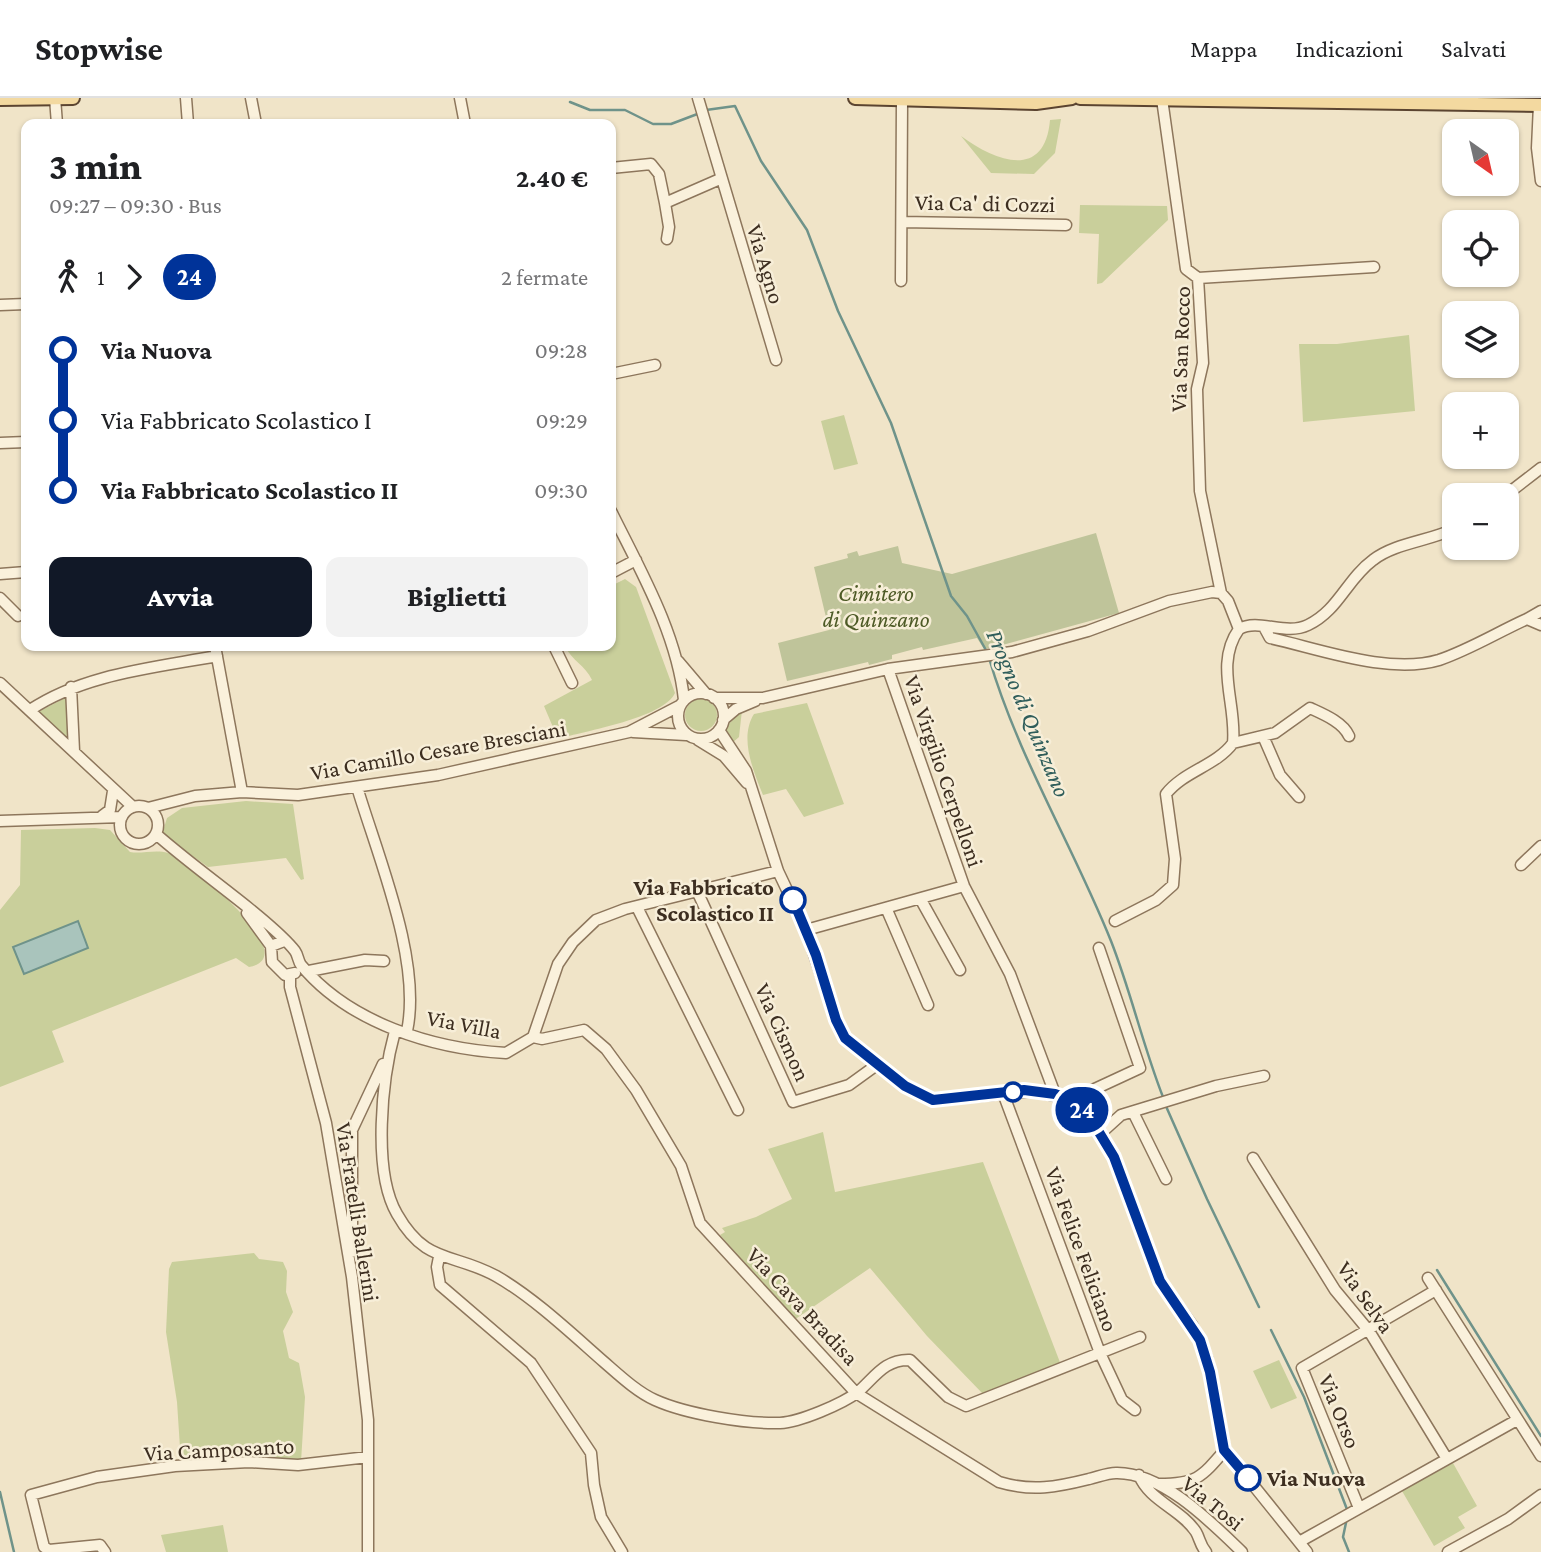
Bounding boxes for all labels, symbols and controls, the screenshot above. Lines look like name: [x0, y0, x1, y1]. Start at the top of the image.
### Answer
text: Stopwise: [35, 30, 163, 67]
text: Mappa: [1190, 35, 1257, 62]
text: Indicazioni: [1295, 35, 1403, 62]
text: Salvati: [1441, 35, 1506, 62]
north arrow: [1442, 119, 1519, 196]
map controls: [1442, 119, 1519, 560]
text: 3 min: [49, 145, 142, 187]
text: 2.40 €: [516, 164, 588, 193]
street label: Via Ca' di Cozzi: [915, 189, 1055, 217]
text: 09:27 – 09:30 · Bus: [49, 192, 222, 218]
button: locate: [1442, 210, 1519, 287]
street label: Via Agno: [742, 221, 790, 307]
icon: walk: [49, 258, 87, 296]
icon: forward: [115, 258, 153, 296]
text: 24: [177, 263, 202, 290]
text: 1: [97, 264, 105, 290]
text: 2 fermate: [501, 264, 588, 290]
street label: Via San Rocco: [1165, 286, 1195, 412]
button: layers: [1442, 301, 1519, 378]
text: Via Nuova: [101, 336, 212, 365]
text: 09:28: [535, 337, 588, 363]
button: +: [1442, 392, 1519, 469]
text: Via Fabbricato Scolastico I: [101, 406, 372, 435]
text: 09:29: [535, 407, 588, 433]
text: Via Fabbricato Scolastico II: [101, 476, 398, 505]
text: 09:30: [534, 477, 588, 503]
button: −: [1442, 483, 1519, 560]
button: Avvia: [49, 557, 312, 637]
button: Biglietti: [326, 557, 588, 637]
park label: Cimitero di Quinzano: [822, 580, 930, 632]
water label: Progno di Quinzano: [981, 625, 1077, 801]
street label: Via Virgilio Cerpelloni: [899, 672, 989, 870]
street label: Via Camillo Cesare Bresciani: [308, 715, 568, 785]
place label: Via Fabbricato Scolastico II: [632, 874, 774, 926]
marker: Via Fabbricato Scolastico II: [780, 887, 806, 913]
street label: Via Cismon: [750, 979, 816, 1085]
street label: Via Villa: [425, 1004, 504, 1044]
unlabelled marker: [1003, 1082, 1023, 1102]
line badge: 24: [1050, 1087, 1114, 1133]
text: 24: [1069, 1096, 1095, 1123]
street label: Via Fratelli Ballerini: [331, 1120, 385, 1304]
street label: Via Felice Feliciano: [1040, 1163, 1124, 1335]
street label: Via Cava Bradisa: [742, 1242, 865, 1371]
street label: Via Selva: [1332, 1256, 1400, 1338]
street label: Via Orso: [1313, 1370, 1367, 1452]
street label: Via Camposanto: [143, 1432, 295, 1466]
marker: Via Nuova: [1235, 1465, 1261, 1491]
place label: Via Nuova: [1266, 1465, 1366, 1491]
street label: Via Tosi: [1177, 1470, 1249, 1536]

